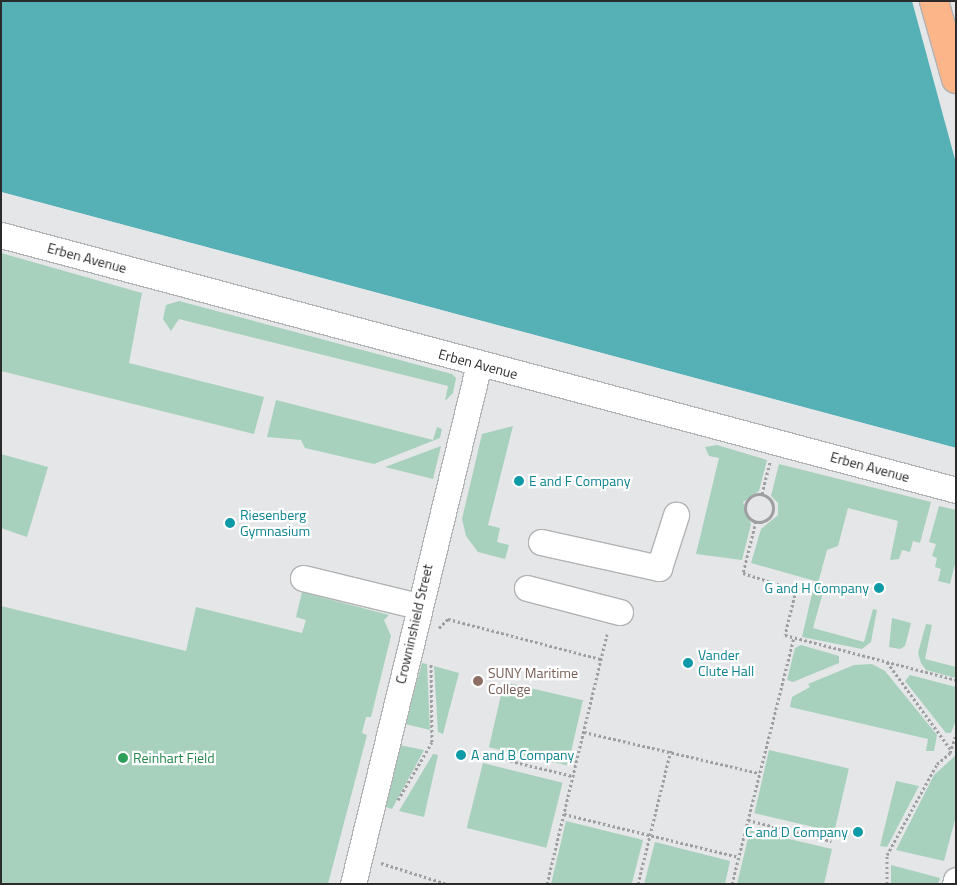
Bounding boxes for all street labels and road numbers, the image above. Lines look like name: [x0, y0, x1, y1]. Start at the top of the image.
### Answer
street label: Erben Avenue: [46, 239, 128, 277]
street label: Erben Avenue: [437, 345, 519, 383]
street label: Erben Avenue: [829, 448, 911, 486]
street label: Crowninshield Street: [392, 563, 436, 685]

